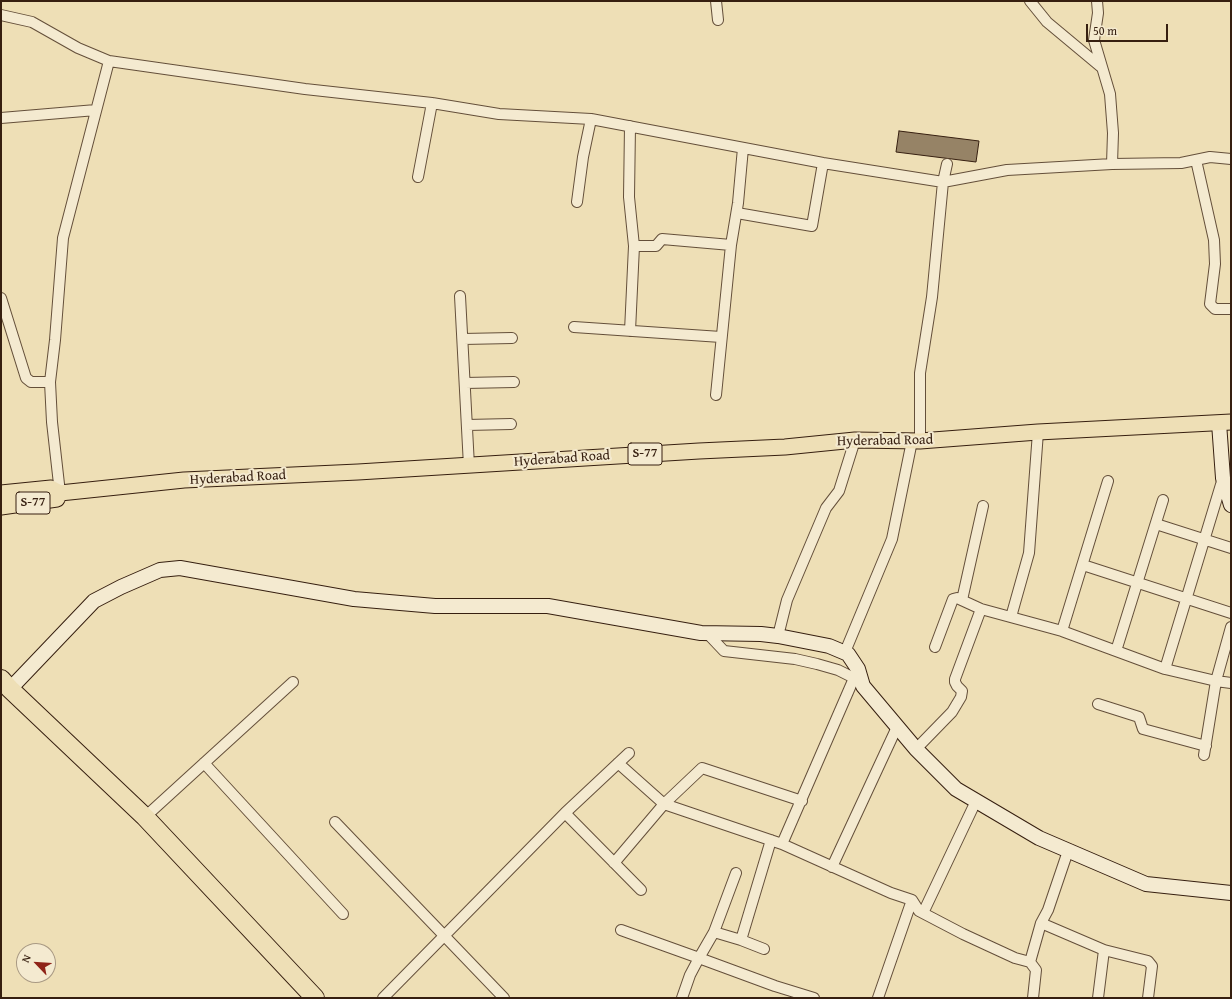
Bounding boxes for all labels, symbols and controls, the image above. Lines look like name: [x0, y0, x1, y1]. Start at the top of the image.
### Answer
scale bar: [1088, 16, 1170, 42]
text: 50 m: [1093, 22, 1117, 39]
street label: Hyderabad Road: [837, 432, 933, 450]
road number: S-77: [628, 443, 662, 465]
street label: Hyderabad Road: [513, 447, 611, 471]
street label: Hyderabad Road: [189, 467, 287, 489]
road number: S-77: [16, 492, 50, 514]
north arrow: [16, 943, 56, 983]
text: N: [17, 952, 35, 965]

